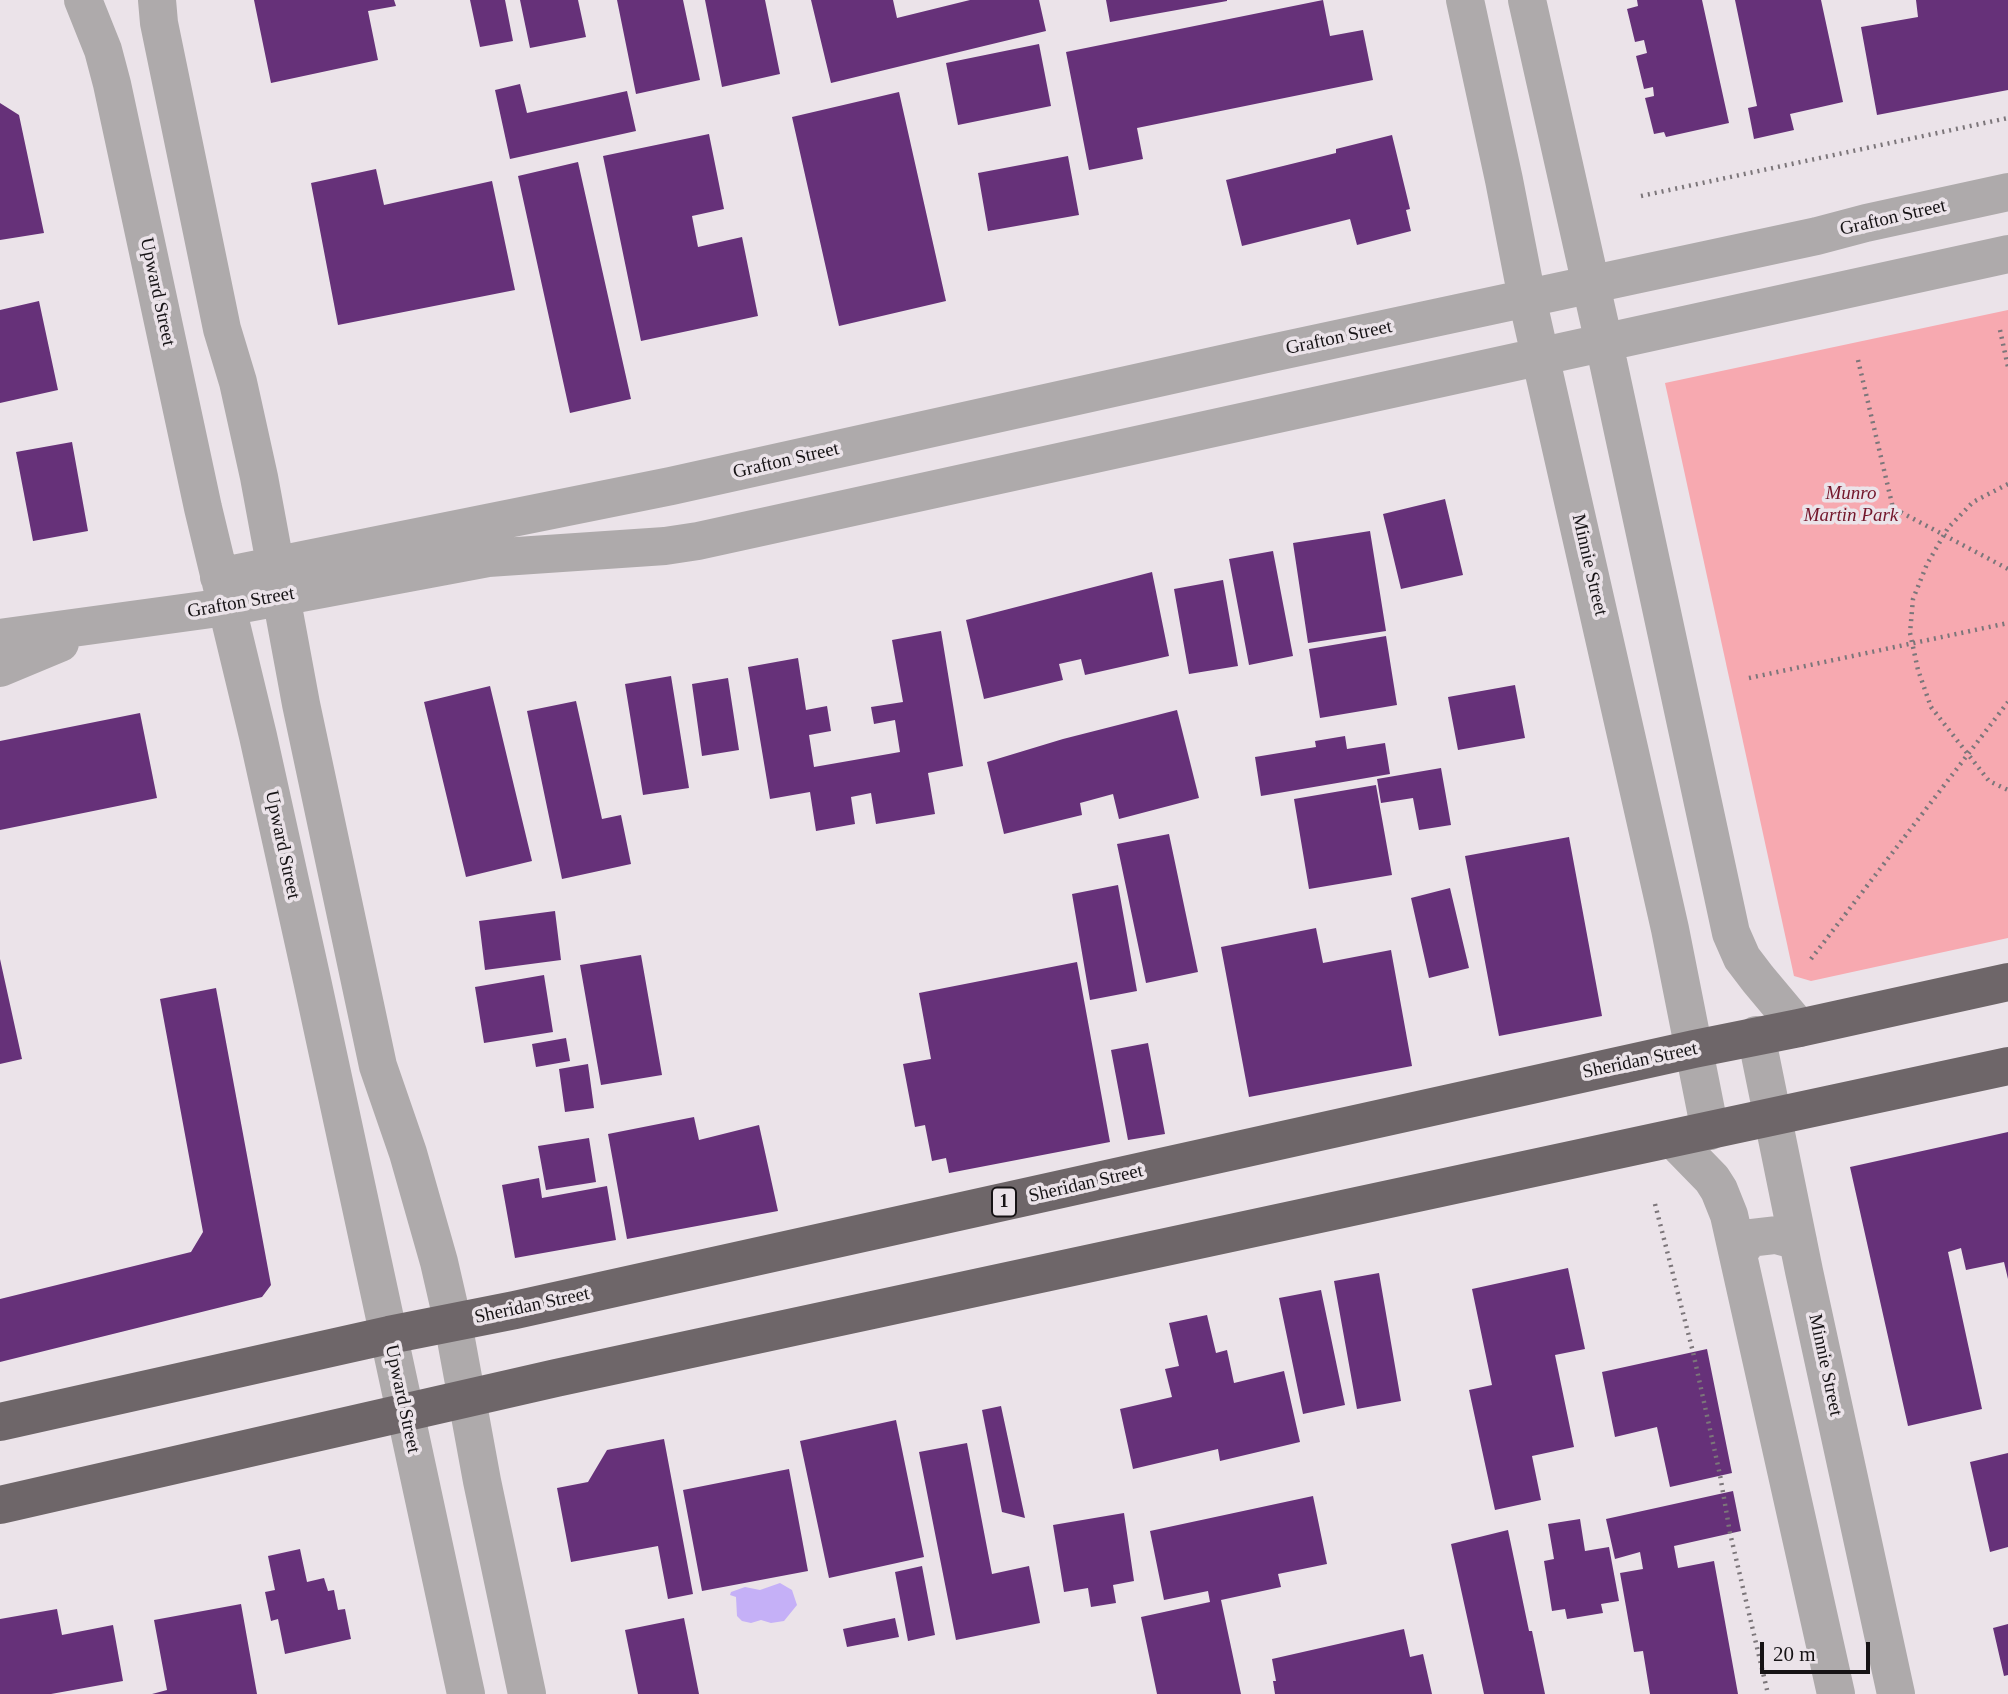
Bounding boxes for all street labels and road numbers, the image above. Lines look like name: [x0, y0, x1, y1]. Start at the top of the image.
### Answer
street label: Grafton Street: [1838, 195, 1948, 241]
street label: Upward Street: [134, 236, 180, 348]
street label: Grafton Street: [1284, 316, 1394, 360]
street label: Grafton Street: [731, 438, 841, 484]
street label: Minnie Street: [1566, 512, 1612, 618]
street label: Grafton Street: [186, 582, 296, 624]
street label: Upward Street: [259, 789, 305, 901]
street label: Sheridan Street: [1581, 1038, 1699, 1084]
street label: Sheridan Street: [1027, 1160, 1145, 1208]
road number: 1: [992, 1188, 1016, 1217]
street label: Sheridan Street: [473, 1283, 591, 1329]
street label: Minnie Street: [1803, 1312, 1847, 1418]
street label: Upward Street: [379, 1343, 425, 1455]

